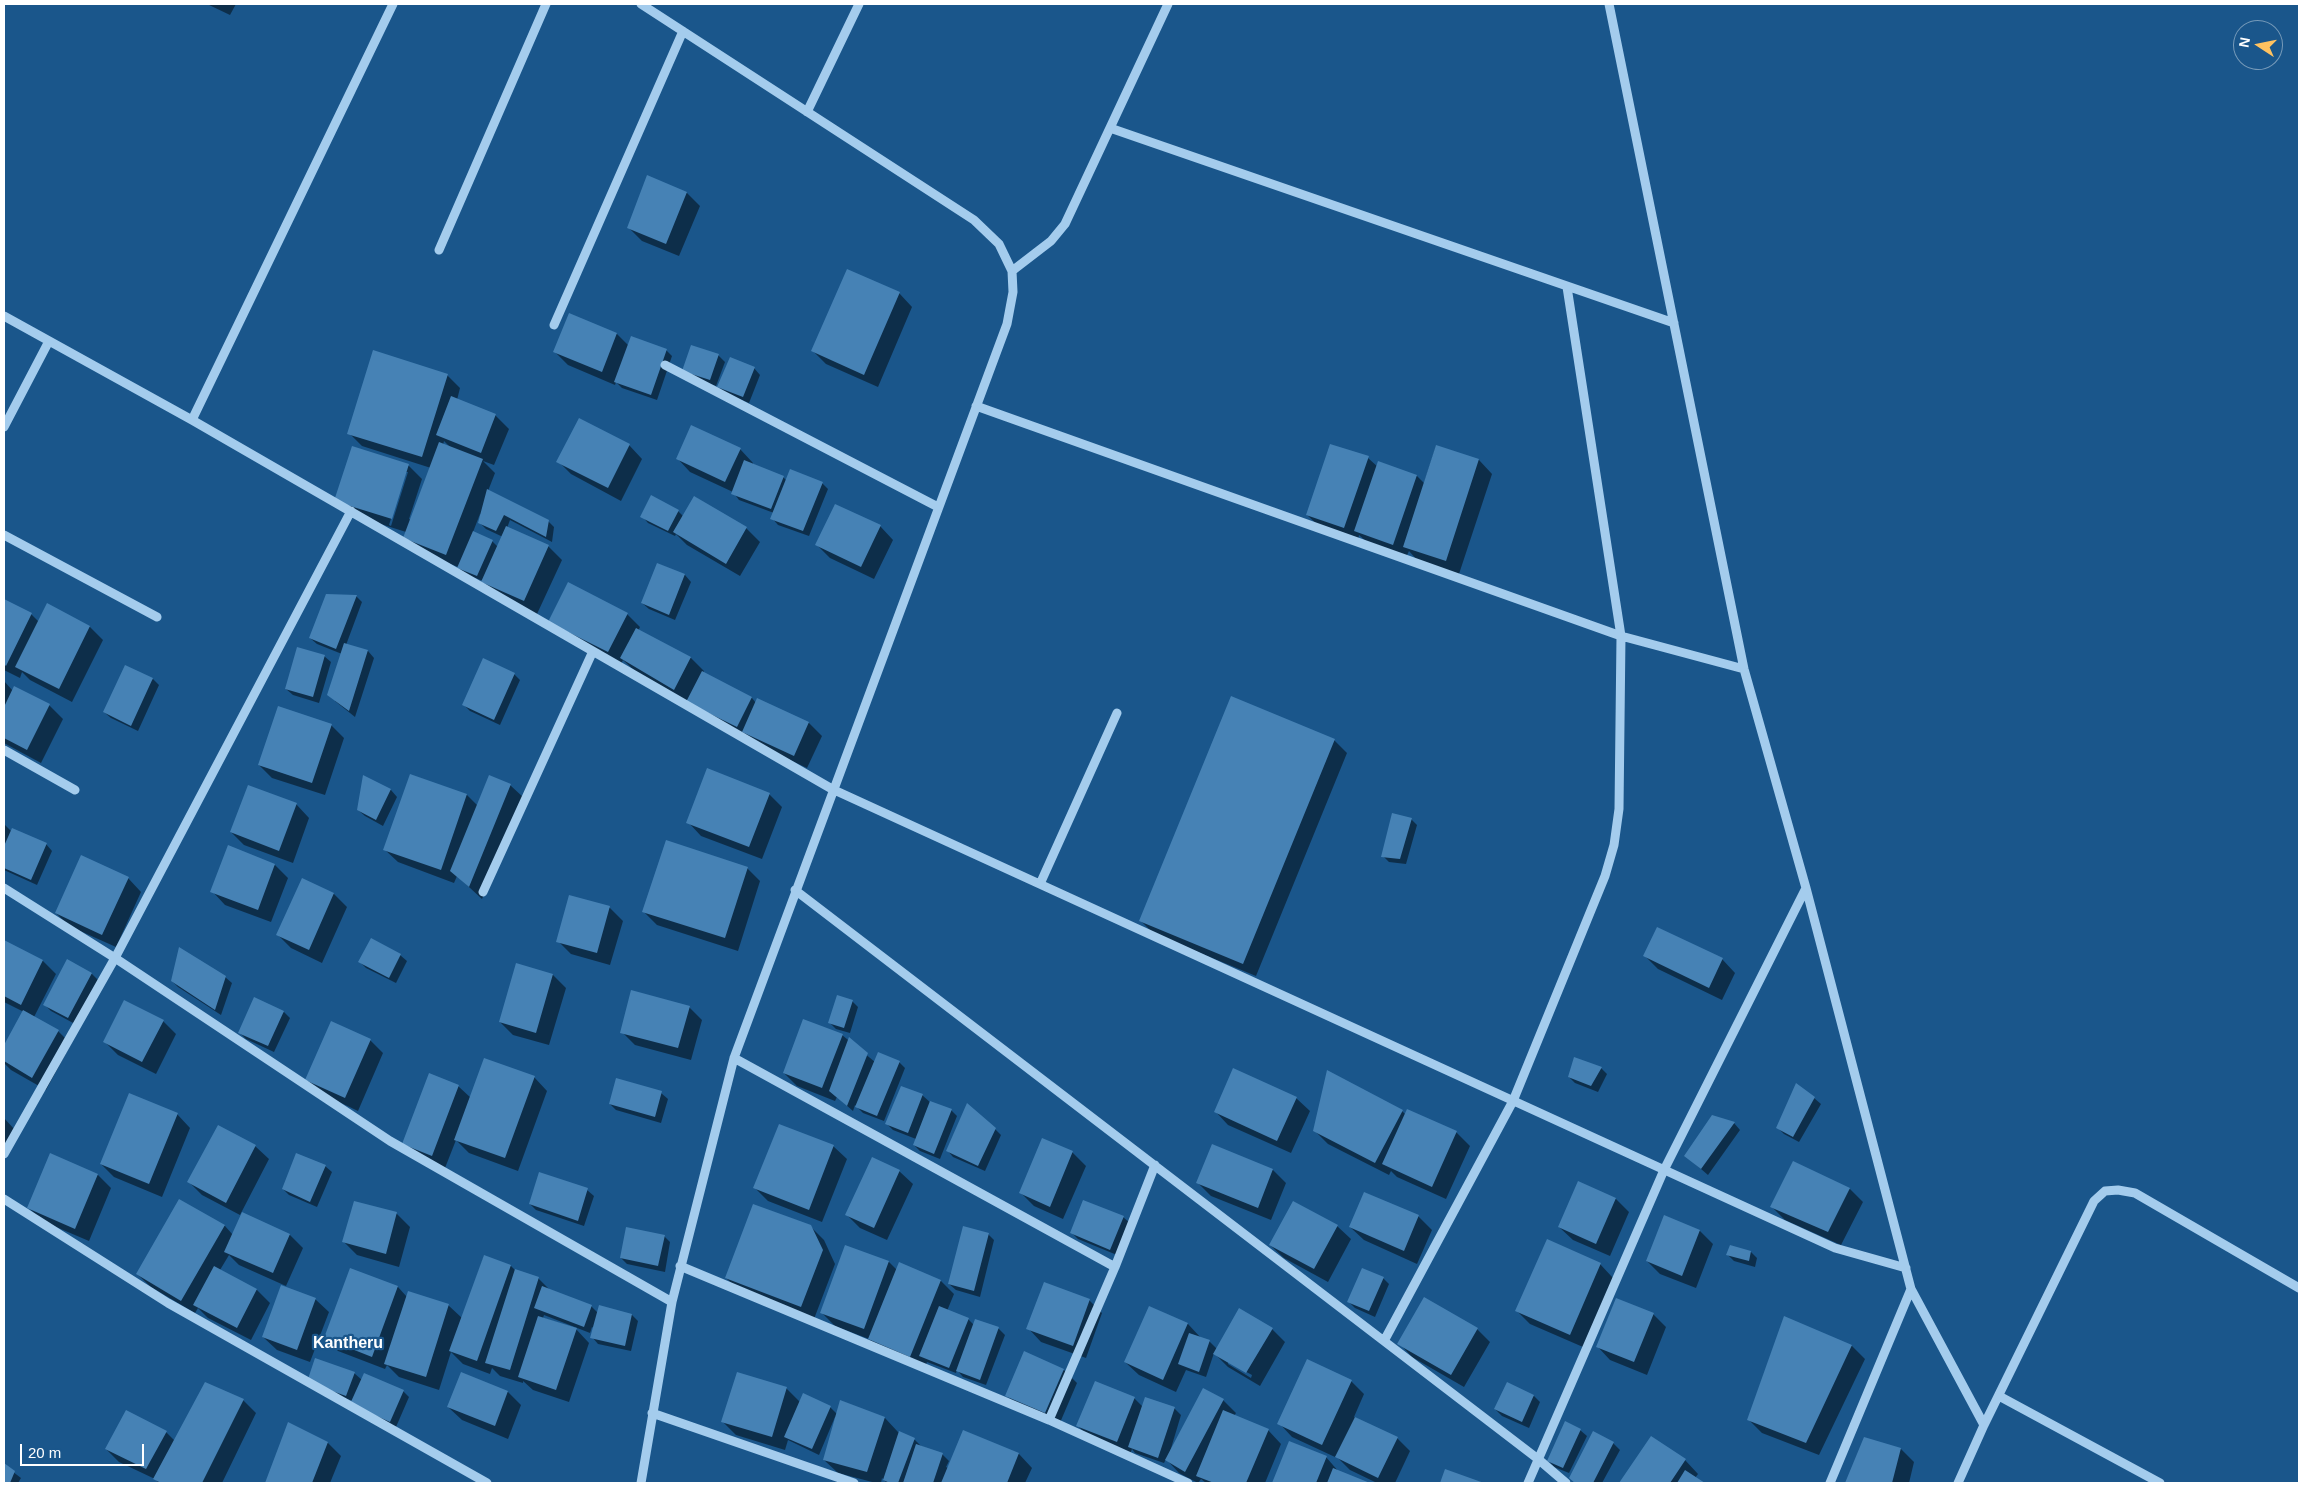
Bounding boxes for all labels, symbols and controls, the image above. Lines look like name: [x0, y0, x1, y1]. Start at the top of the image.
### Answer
north arrow: [2233, 20, 2283, 70]
text: N: [2235, 36, 2253, 49]
district label: Kantheru: [313, 1334, 383, 1354]
scale bar: [22, 1434, 146, 1466]
text: 20 m: [28, 1444, 61, 1461]

